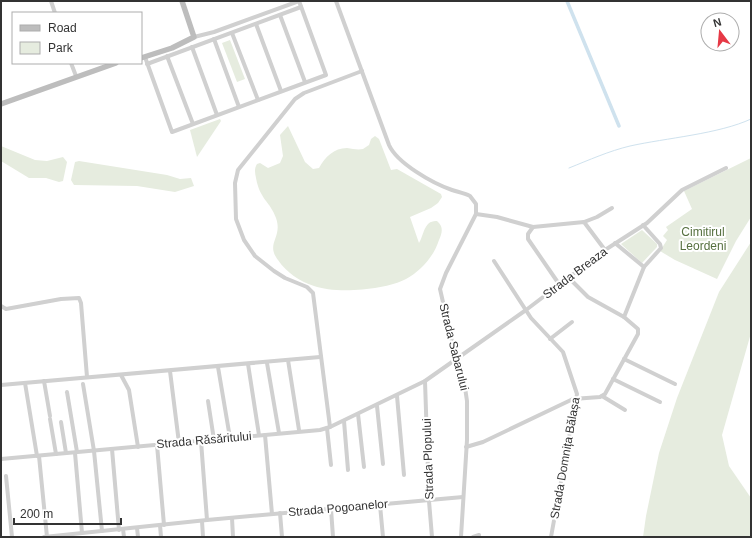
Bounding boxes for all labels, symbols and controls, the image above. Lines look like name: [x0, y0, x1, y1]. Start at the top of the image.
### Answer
legend: [12, 12, 142, 64]
north arrow: [700, 12, 740, 52]
text: N: [712, 16, 723, 29]
text: Road: [48, 21, 77, 35]
text: Park: [48, 41, 74, 55]
park label: Cimitirul Leordeni: [680, 225, 726, 253]
street label: Strada Breaza: [540, 244, 610, 302]
street label: Strada Sabarului: [436, 302, 472, 392]
street label: Strada Domnița Bălașa: [547, 396, 583, 520]
street label: Strada Plopului: [420, 418, 436, 500]
street label: Strada Răsăritului: [156, 429, 252, 451]
street label: Strada Pogoanelor: [288, 497, 388, 519]
scale bar: [14, 500, 121, 526]
text: 200 m: [20, 507, 53, 521]

